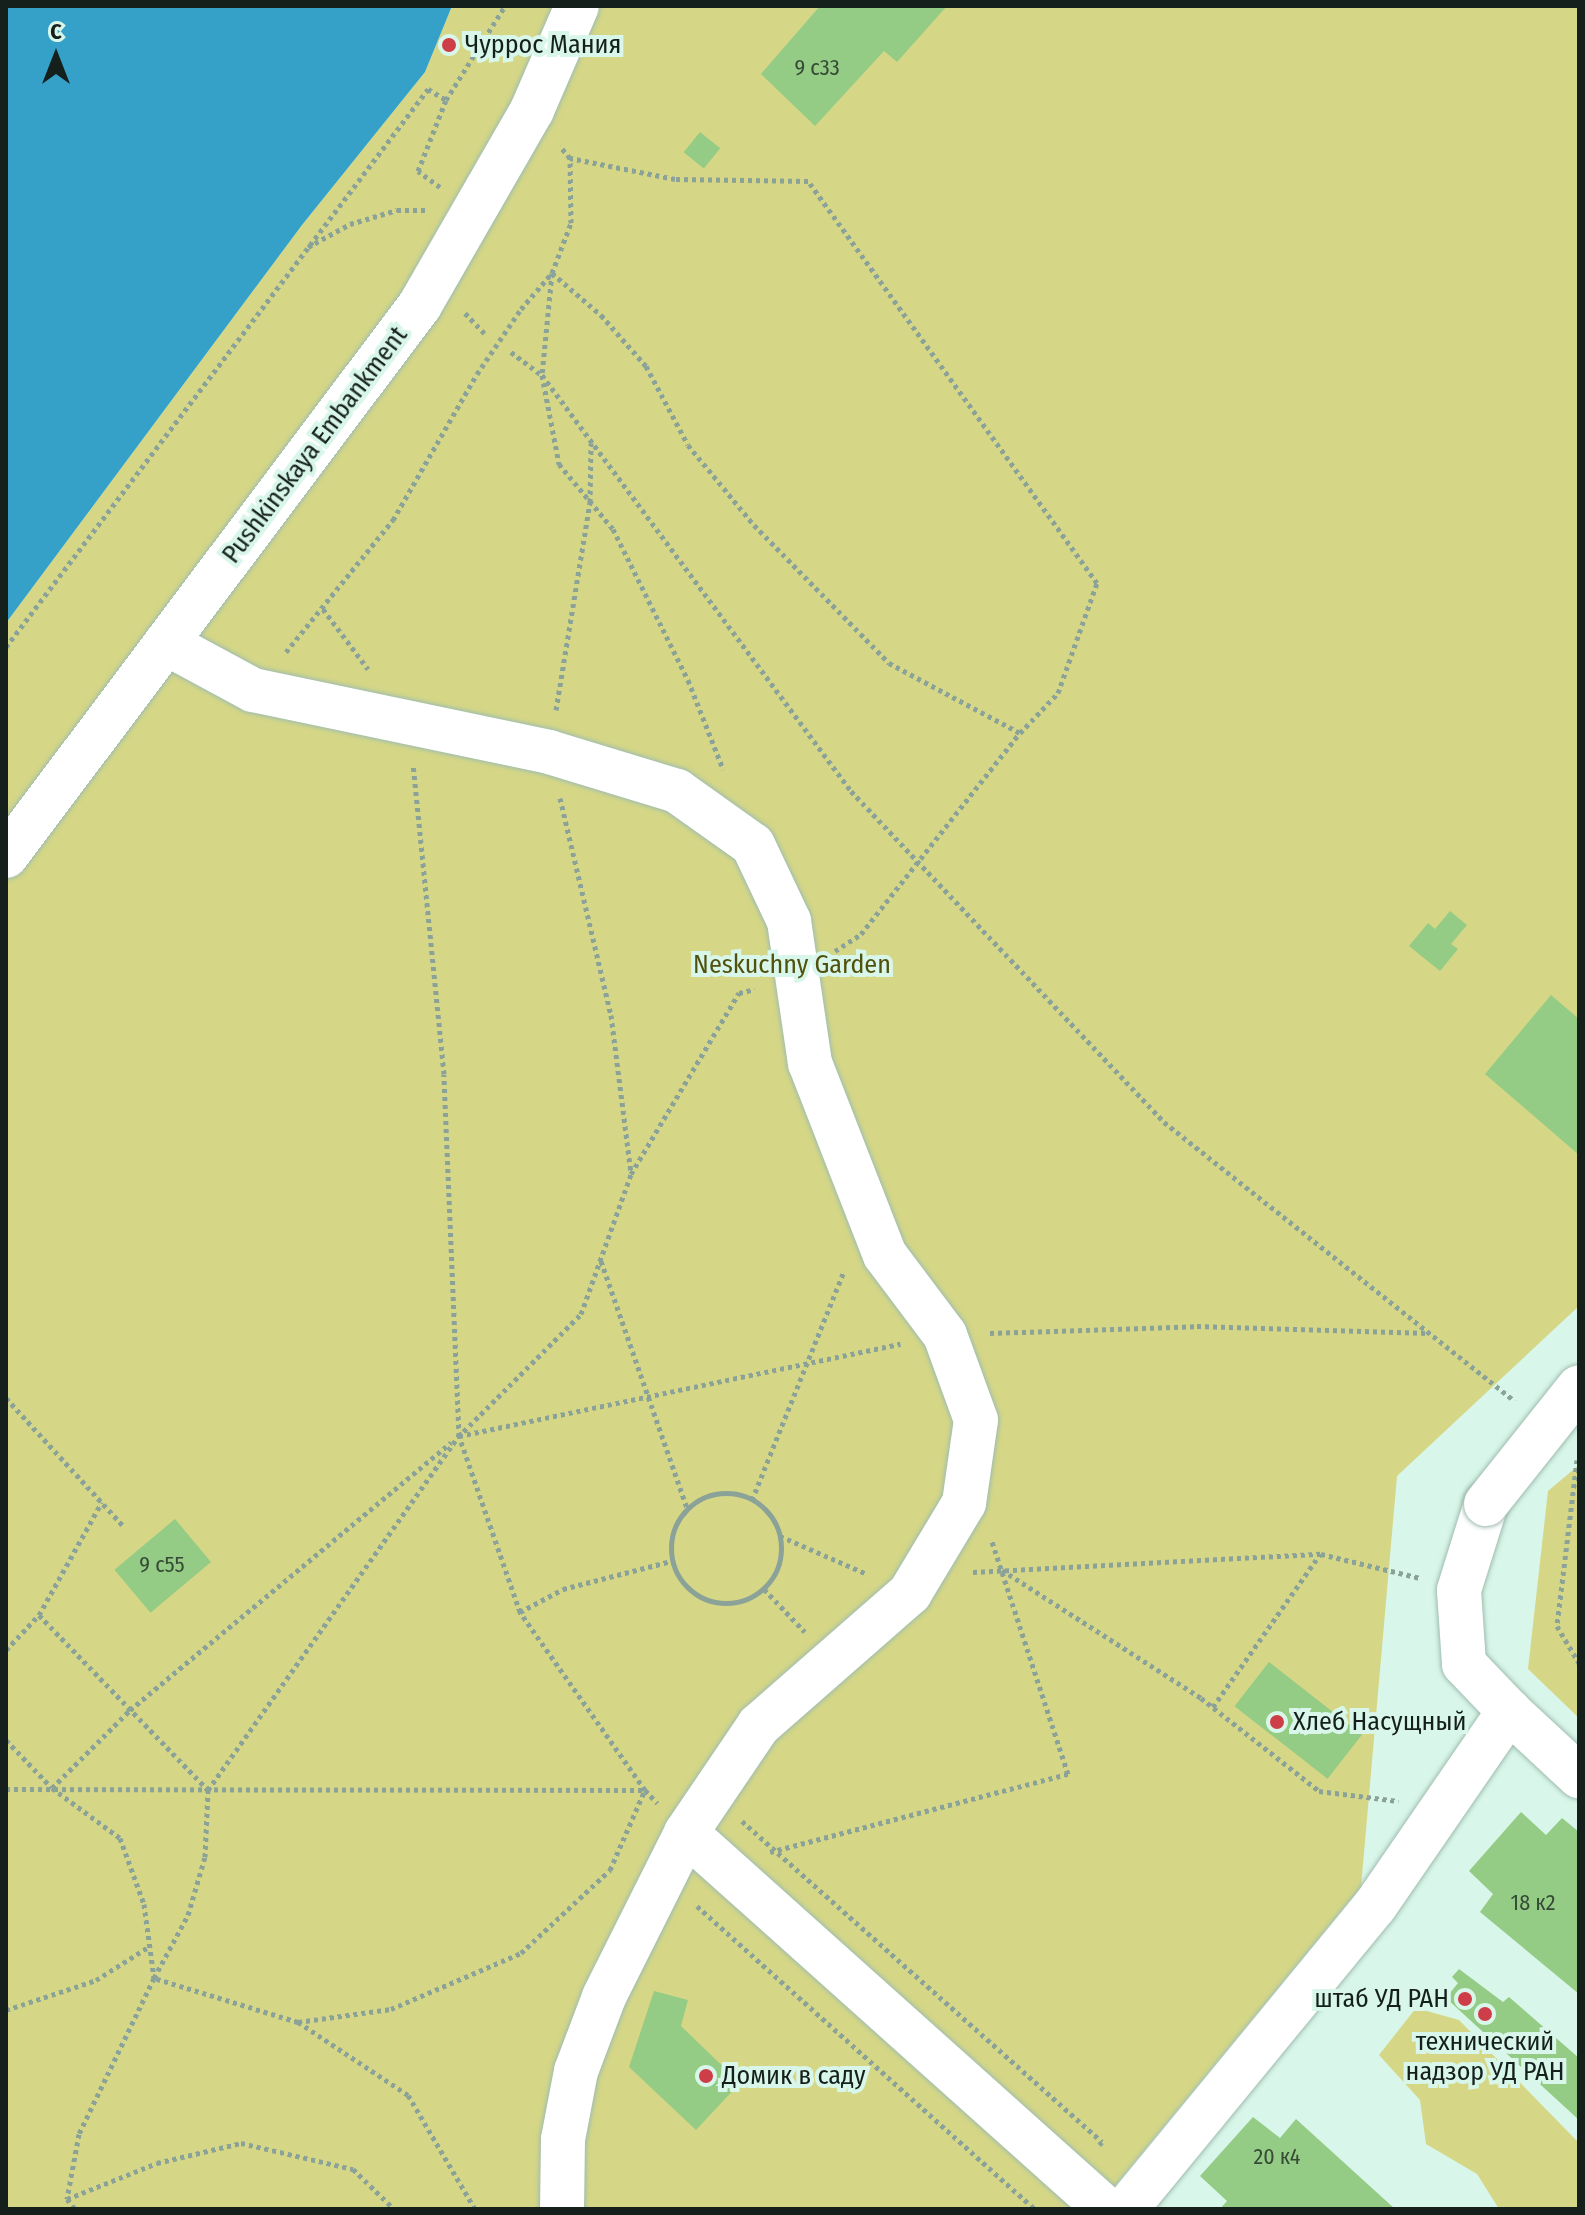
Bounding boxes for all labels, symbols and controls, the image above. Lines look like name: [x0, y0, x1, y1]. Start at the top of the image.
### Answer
north arrow: [16, 16, 96, 96]
text: С: [50, 18, 62, 45]
place label: Чуррос Мания: [465, 29, 621, 61]
marker: Чуррос Мания: [440, 36, 458, 54]
house number: 9 с33: [794, 55, 840, 81]
street label: Pushkinskaya Embankment: [216, 321, 414, 569]
park label: Neskuchny Garden: [693, 949, 891, 981]
house number: 9 с55: [139, 1552, 185, 1578]
place label: Хлеб Насущный: [1293, 1706, 1467, 1738]
marker: Хлеб Насущный: [1268, 1713, 1286, 1731]
house number: 18 к2: [1511, 1890, 1555, 1916]
place label: штаб УД РАН: [1314, 1983, 1449, 2015]
marker: штаб УД РАН: [1456, 1990, 1474, 2008]
marker: технический надзор УД РАН: [1476, 2005, 1494, 2023]
place label: технический надзор УД РАН: [1406, 2026, 1564, 2088]
place label: Домик в саду: [722, 2060, 866, 2092]
marker: Домик в саду: [697, 2067, 715, 2085]
house number: 20 к4: [1254, 2144, 1300, 2170]

